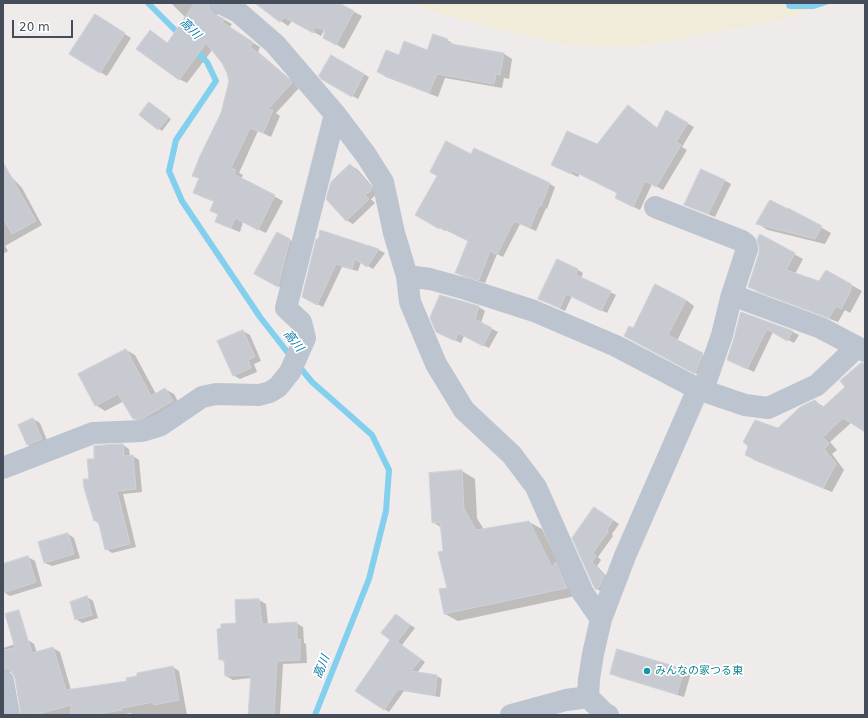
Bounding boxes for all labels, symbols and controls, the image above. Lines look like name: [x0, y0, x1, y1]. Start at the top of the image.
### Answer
scale bar: [14, 12, 75, 38]
water label: 高川: [176, 15, 204, 43]
text: 20 m: [19, 20, 50, 34]
water label: 高川: [280, 327, 306, 355]
water label: 高川: [311, 653, 333, 681]
place label: みんなの家つる東: [655, 664, 743, 678]
marker: みんなの家つる東: [642, 666, 652, 676]

